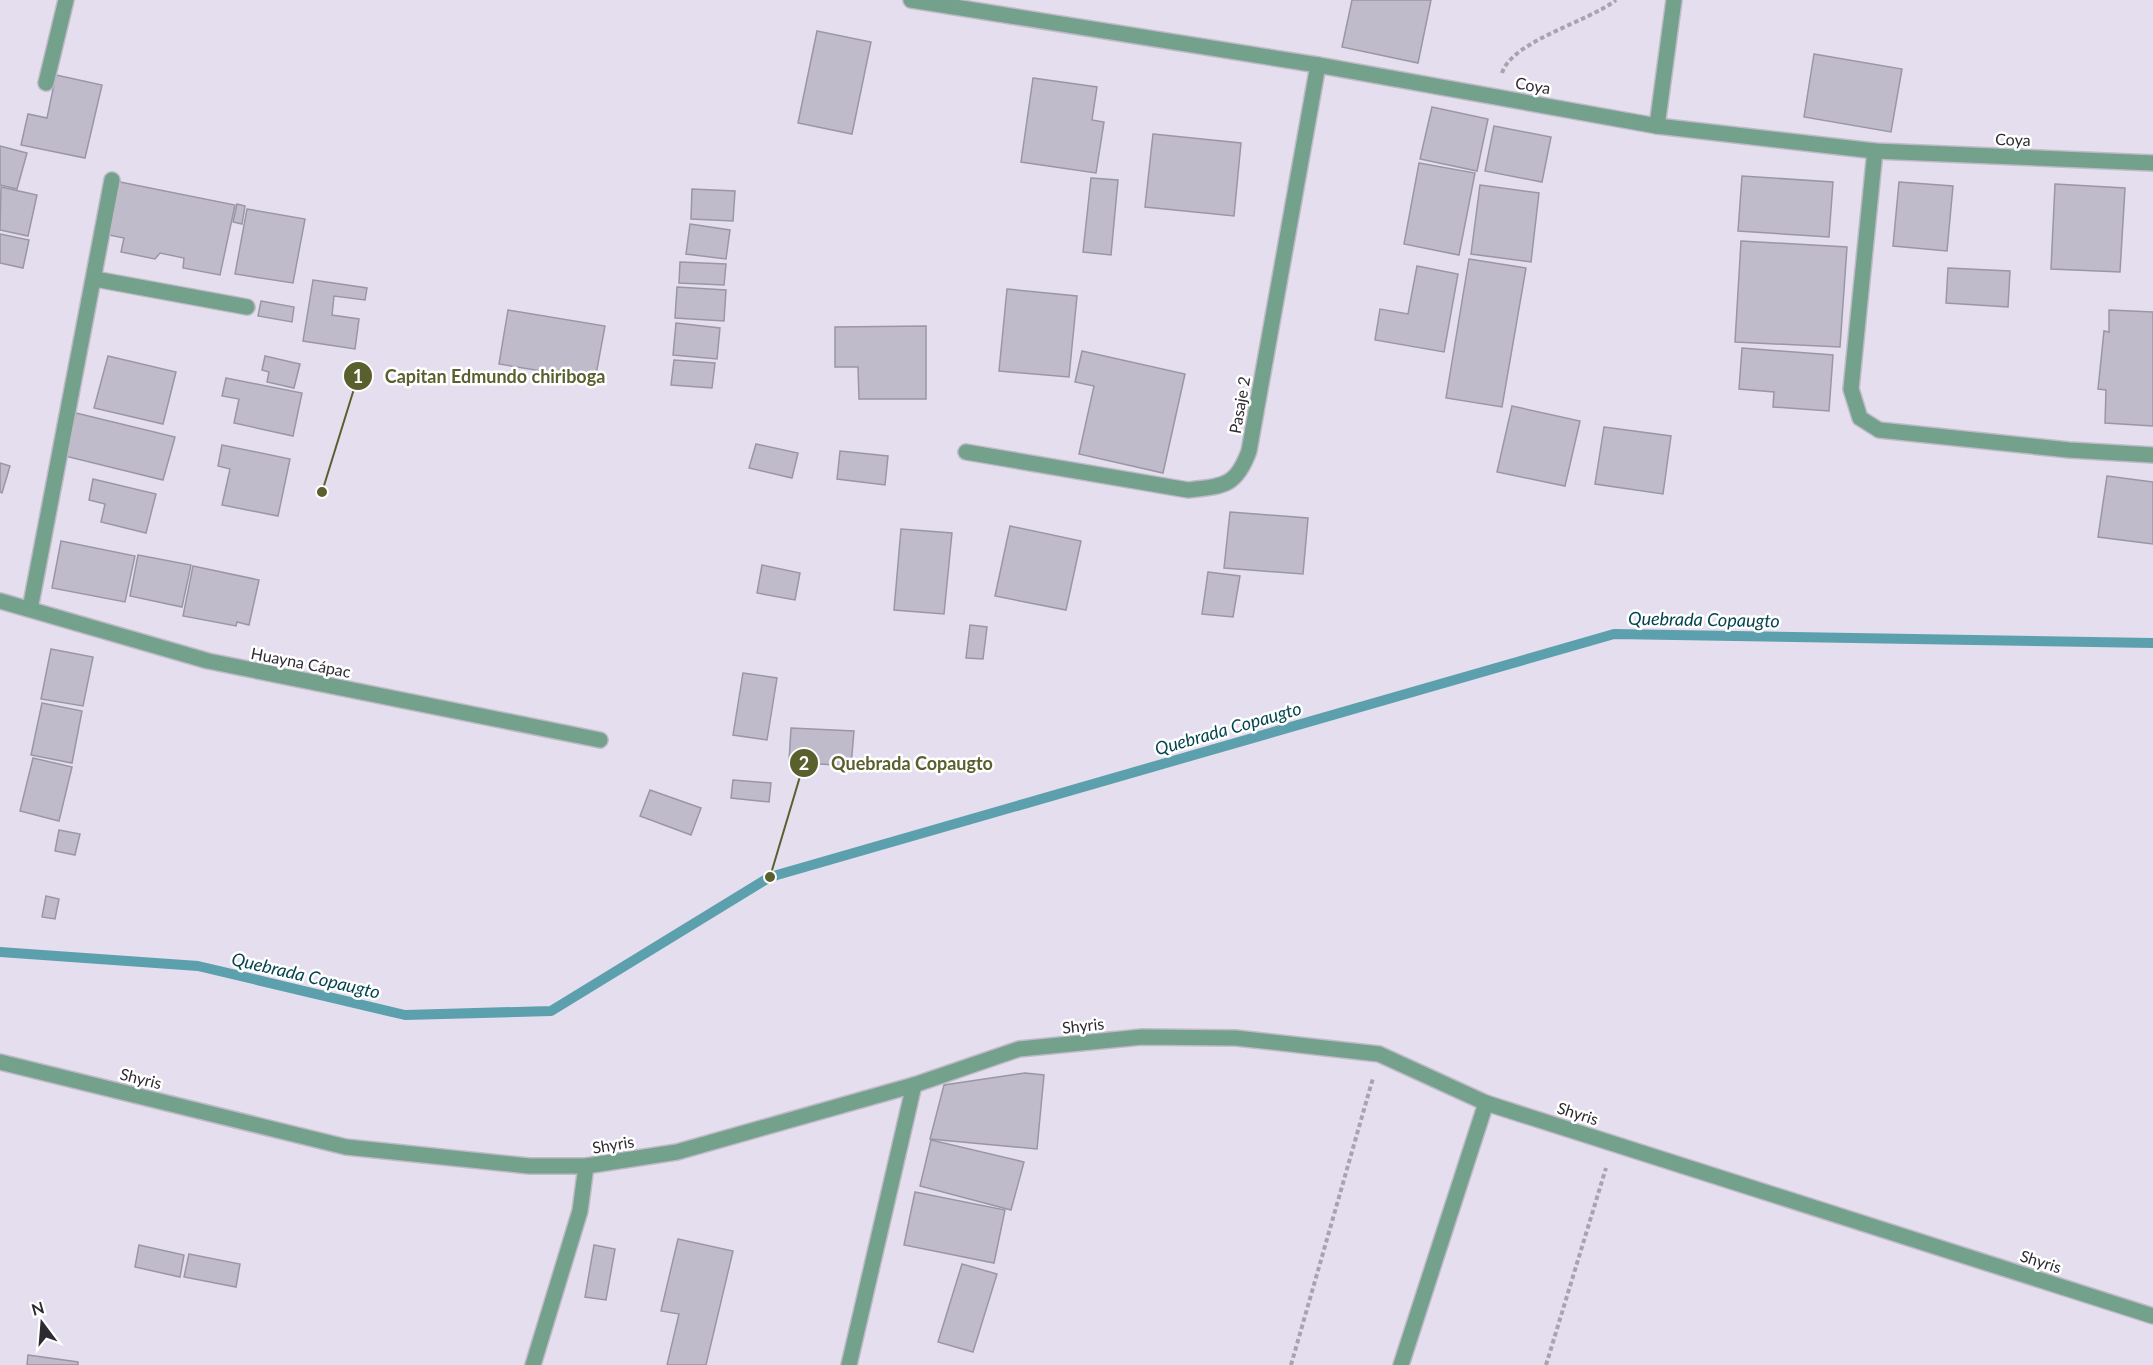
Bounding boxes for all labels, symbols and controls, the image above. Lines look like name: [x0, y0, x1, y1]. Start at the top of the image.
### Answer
street label: Coya: [1514, 73, 1552, 97]
street label: Coya: [1995, 129, 2031, 149]
callout: Capitan Edmundo chiriboga: [343, 358, 617, 394]
text: 1: [353, 365, 363, 387]
text: Capitan Edmundo chiriboga: [385, 365, 605, 387]
street label: Pasaje 2: [1225, 375, 1253, 435]
water label: Quebrada Copaugto: [1628, 607, 1780, 631]
street label: Huayna Cápac: [250, 643, 353, 681]
water label: Quebrada Copaugto: [1152, 697, 1304, 759]
callout: Quebrada Copaugto: [789, 745, 1005, 781]
text: 2: [799, 752, 809, 774]
text: Quebrada Copaugto: [831, 752, 993, 774]
water label: Quebrada Copaugto: [230, 947, 382, 1003]
street label: Shyris: [1061, 1013, 1105, 1037]
street label: Shyris: [118, 1064, 164, 1092]
street label: Shyris: [1555, 1097, 1601, 1129]
street label: Shyris: [591, 1131, 635, 1157]
street label: Shyris: [2018, 1245, 2064, 1277]
north arrow: [12, 1293, 72, 1353]
text: N: [29, 1297, 46, 1319]

